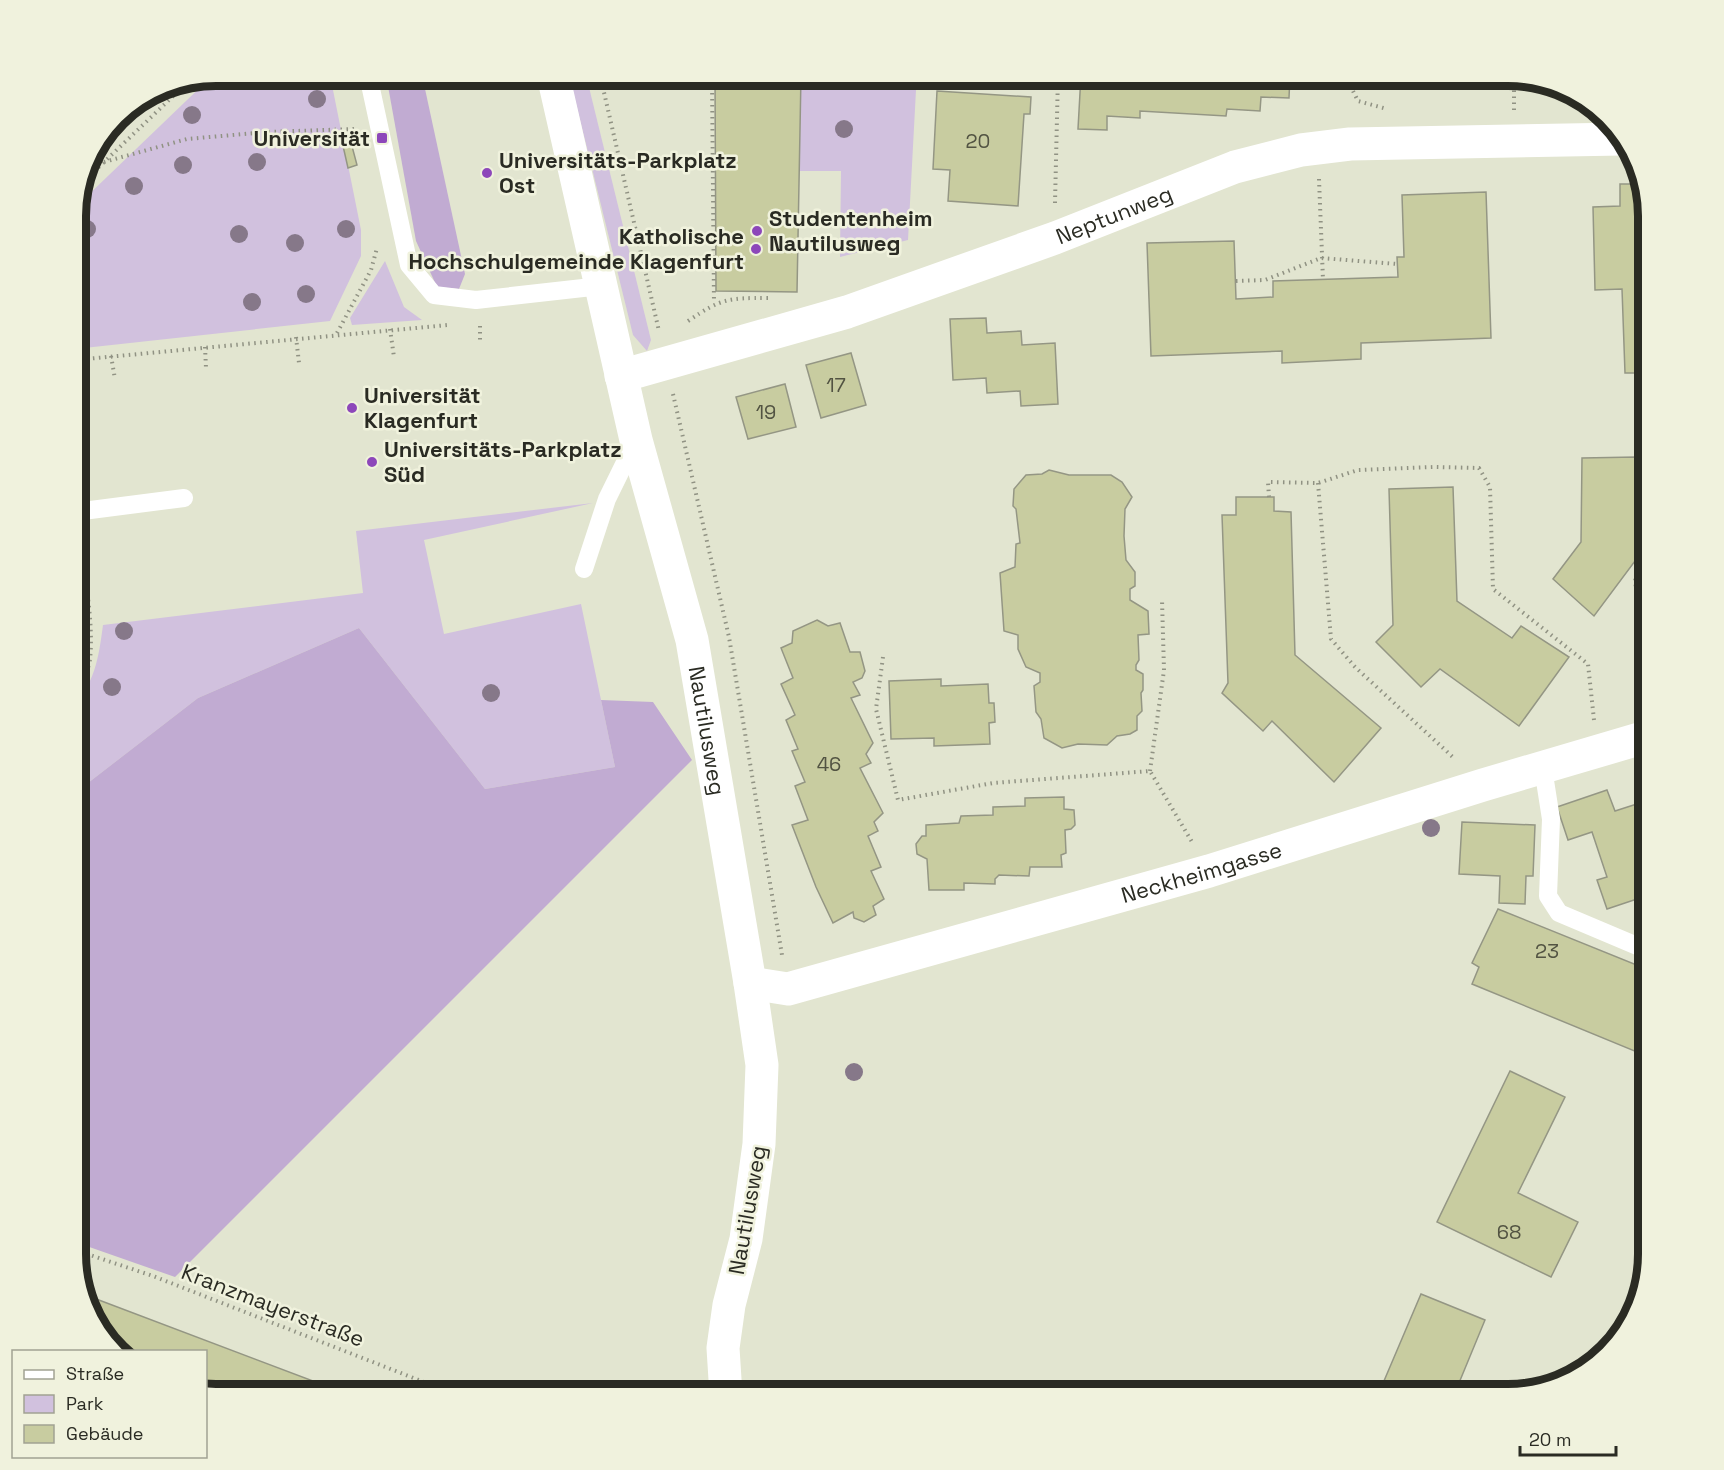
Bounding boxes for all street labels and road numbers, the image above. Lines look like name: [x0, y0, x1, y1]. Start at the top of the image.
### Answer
street label: Neptunweg: [1052, 179, 1176, 250]
street label: Nautilusweg: [683, 664, 732, 798]
street label: Neckheimgasse: [1118, 835, 1285, 909]
street label: Nautilusweg: [722, 1143, 772, 1277]
street label: Kranzmayerstraße: [178, 1257, 368, 1353]

